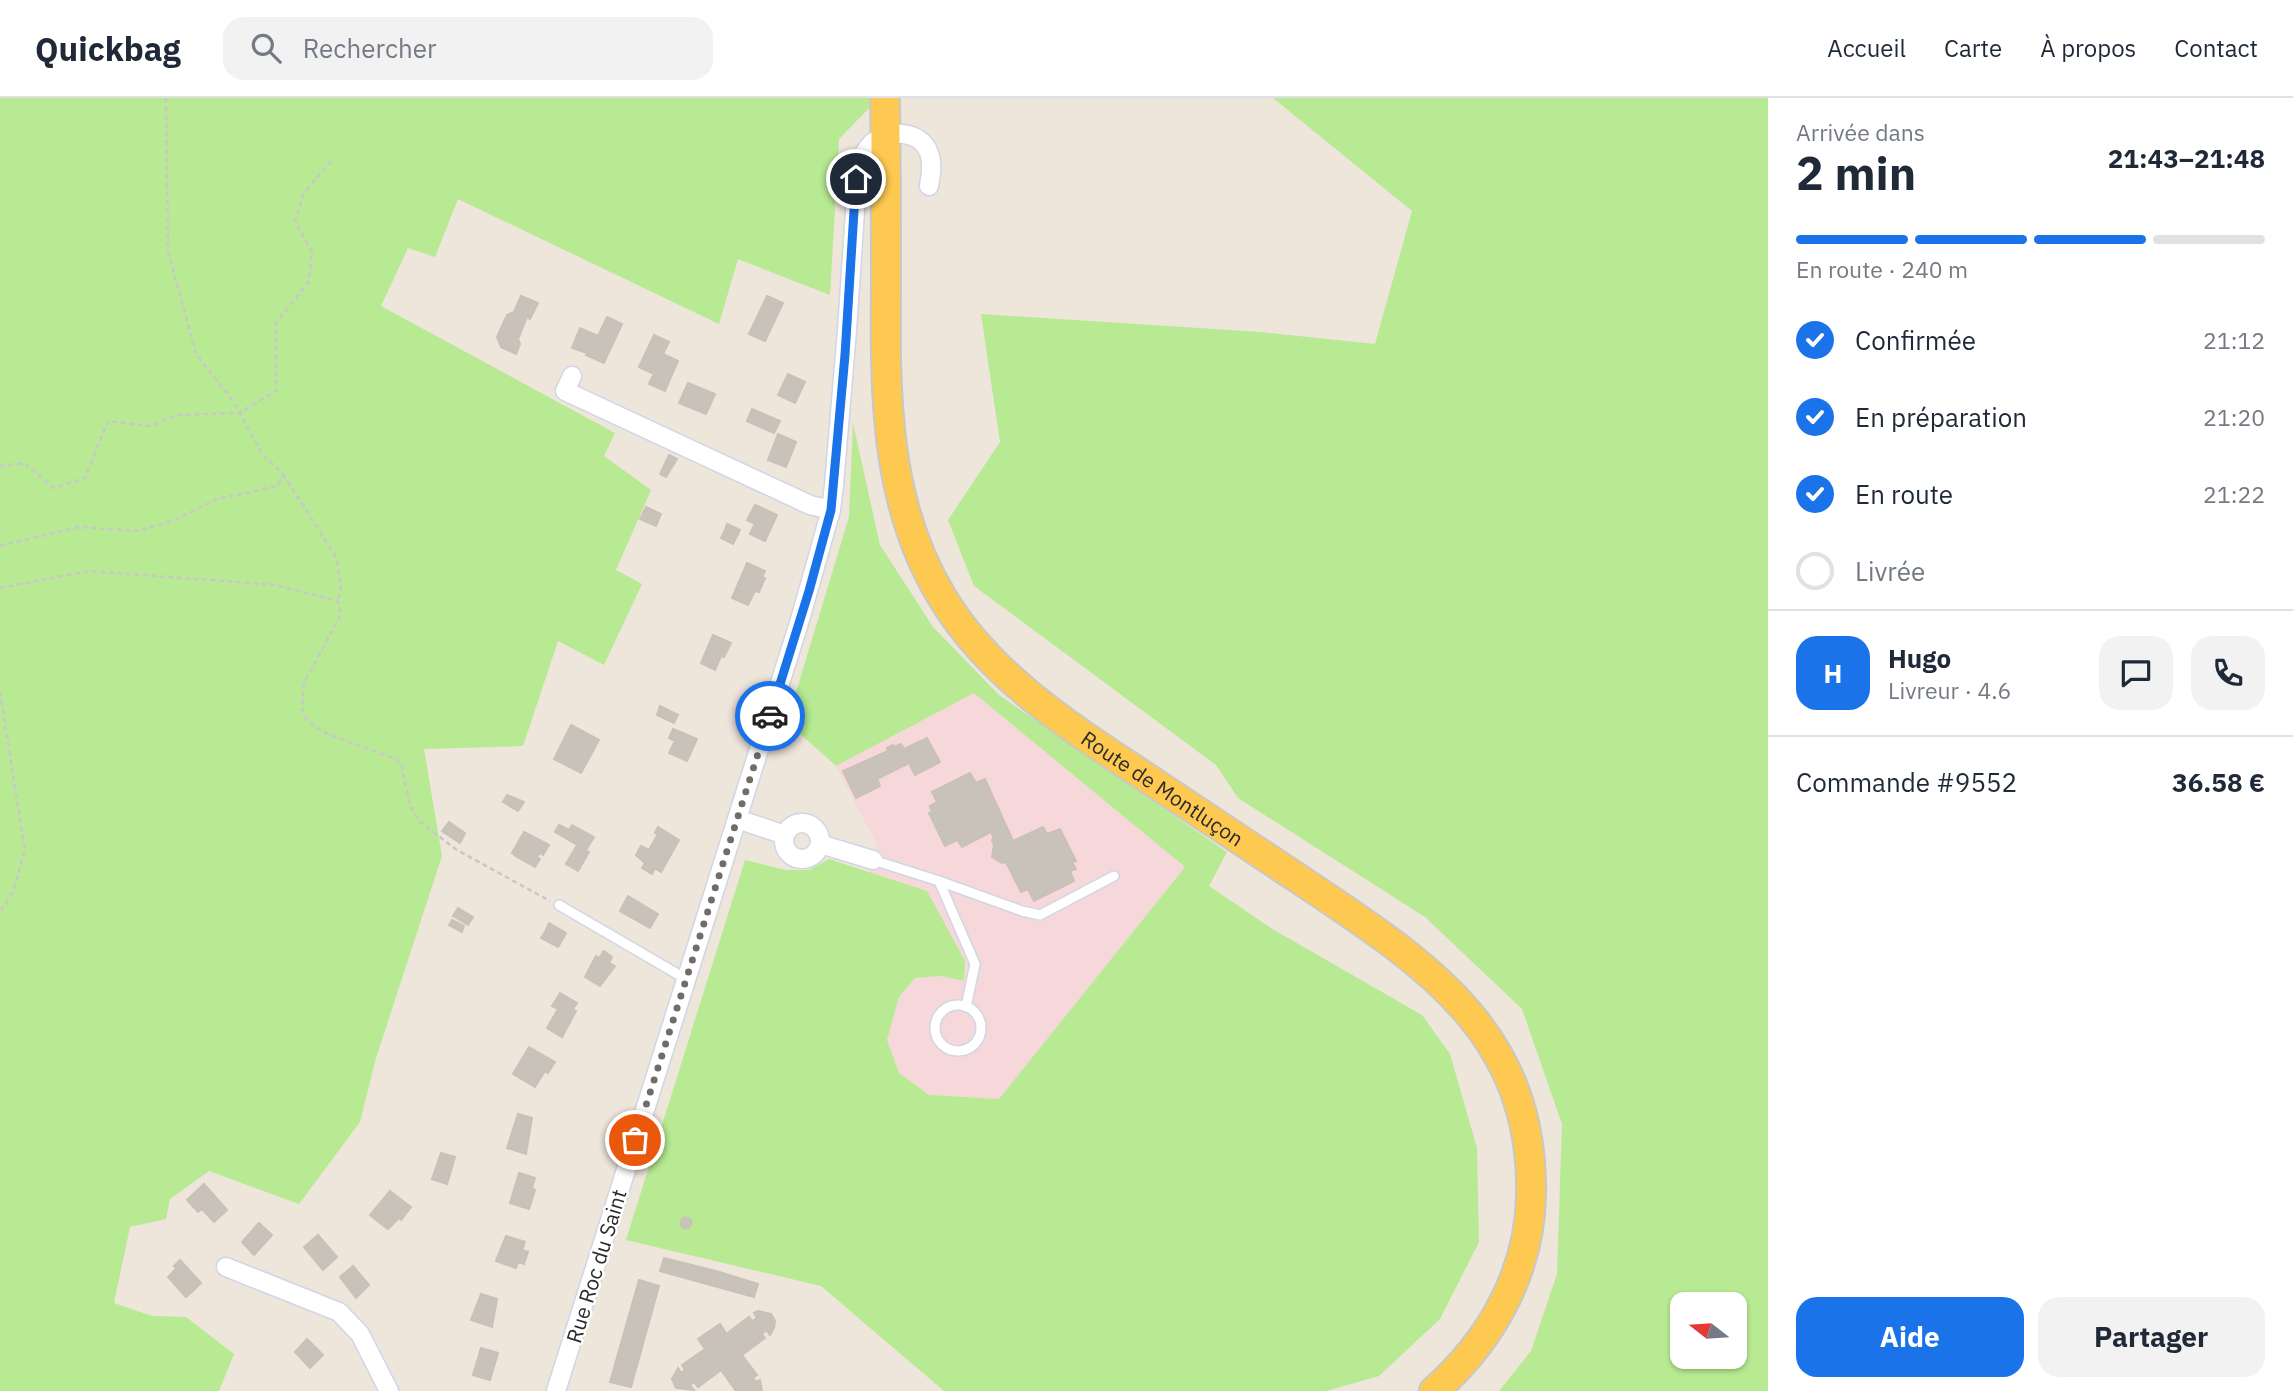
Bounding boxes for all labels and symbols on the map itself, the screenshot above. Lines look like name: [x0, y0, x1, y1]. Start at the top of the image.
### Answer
pin: [826, 149, 886, 209]
courier: [735, 681, 805, 751]
street label: Route de Montluçon: [1076, 724, 1249, 852]
pin: [605, 1110, 665, 1170]
street label: Rue Roc du Saint: [559, 1186, 633, 1346]
north arrow: [1670, 1292, 1746, 1368]

